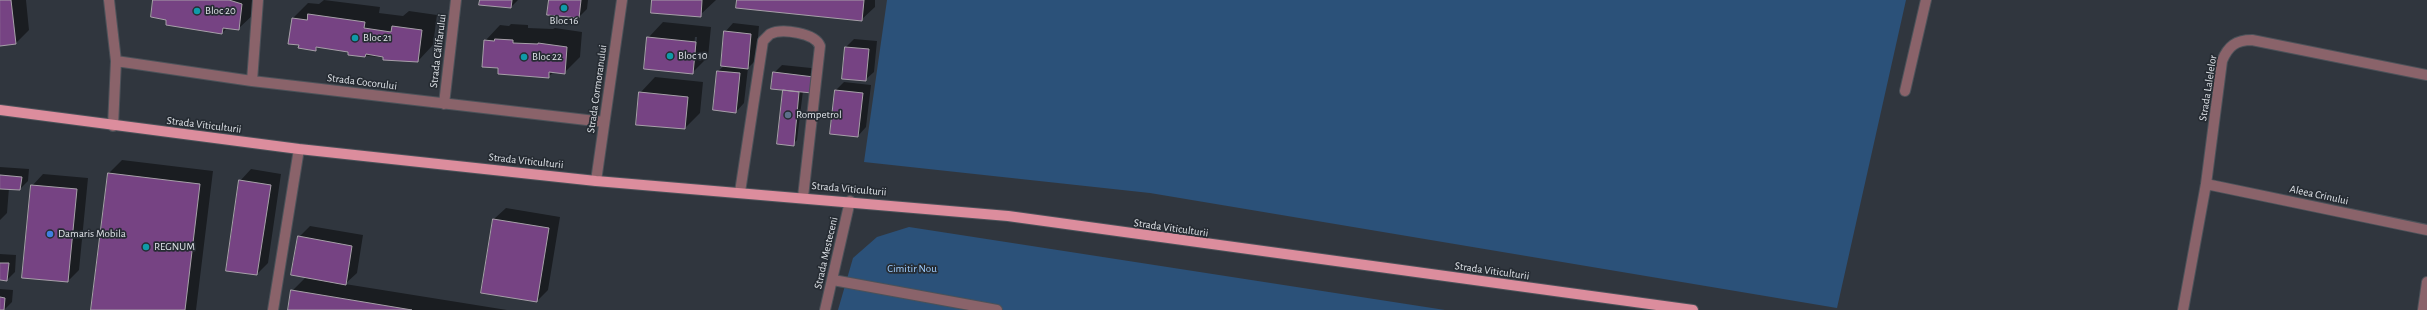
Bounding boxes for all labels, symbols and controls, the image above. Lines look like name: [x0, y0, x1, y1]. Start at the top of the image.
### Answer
marker: Bloc 16: [559, 3, 569, 13]
place label: Bloc 20: [205, 4, 236, 18]
marker: Bloc 20: [192, 6, 202, 16]
street label: Strada Călifarului: [427, 13, 449, 89]
place label: Bloc 16: [549, 14, 579, 28]
place label: Bloc 21: [363, 31, 392, 45]
marker: Bloc 21: [350, 33, 360, 43]
street label: Strada Cormoranului: [584, 44, 610, 134]
place label: Bloc 10: [678, 49, 708, 63]
place label: Bloc 22: [532, 50, 562, 64]
marker: Bloc 10: [665, 51, 675, 61]
marker: Bloc 22: [519, 52, 529, 62]
street label: Strada Lalelelor: [2196, 54, 2220, 122]
street label: Strada Cocorului: [326, 71, 398, 93]
place label: Rompetrol: [796, 108, 842, 122]
marker: Rompetrol: [783, 110, 793, 120]
street label: Strada Viticulturii: [166, 114, 242, 136]
street label: Strada Viticulturii: [488, 151, 564, 171]
street label: Strada Viticulturii: [811, 179, 887, 199]
street label: Aleea Crinului: [2288, 182, 2350, 208]
street label: Strada Mesteceni: [811, 216, 841, 290]
street label: Strada Viticulturii: [1133, 216, 1209, 240]
place label: Damaris Mobila: [58, 227, 126, 241]
marker: Damaris Mobila: [45, 229, 55, 239]
place label: REGNUM: [154, 240, 195, 254]
marker: REGNUM: [141, 242, 151, 252]
street label: Strada Viticulturii: [1454, 259, 1530, 283]
park label: Cimitir Nou: [887, 262, 937, 276]

